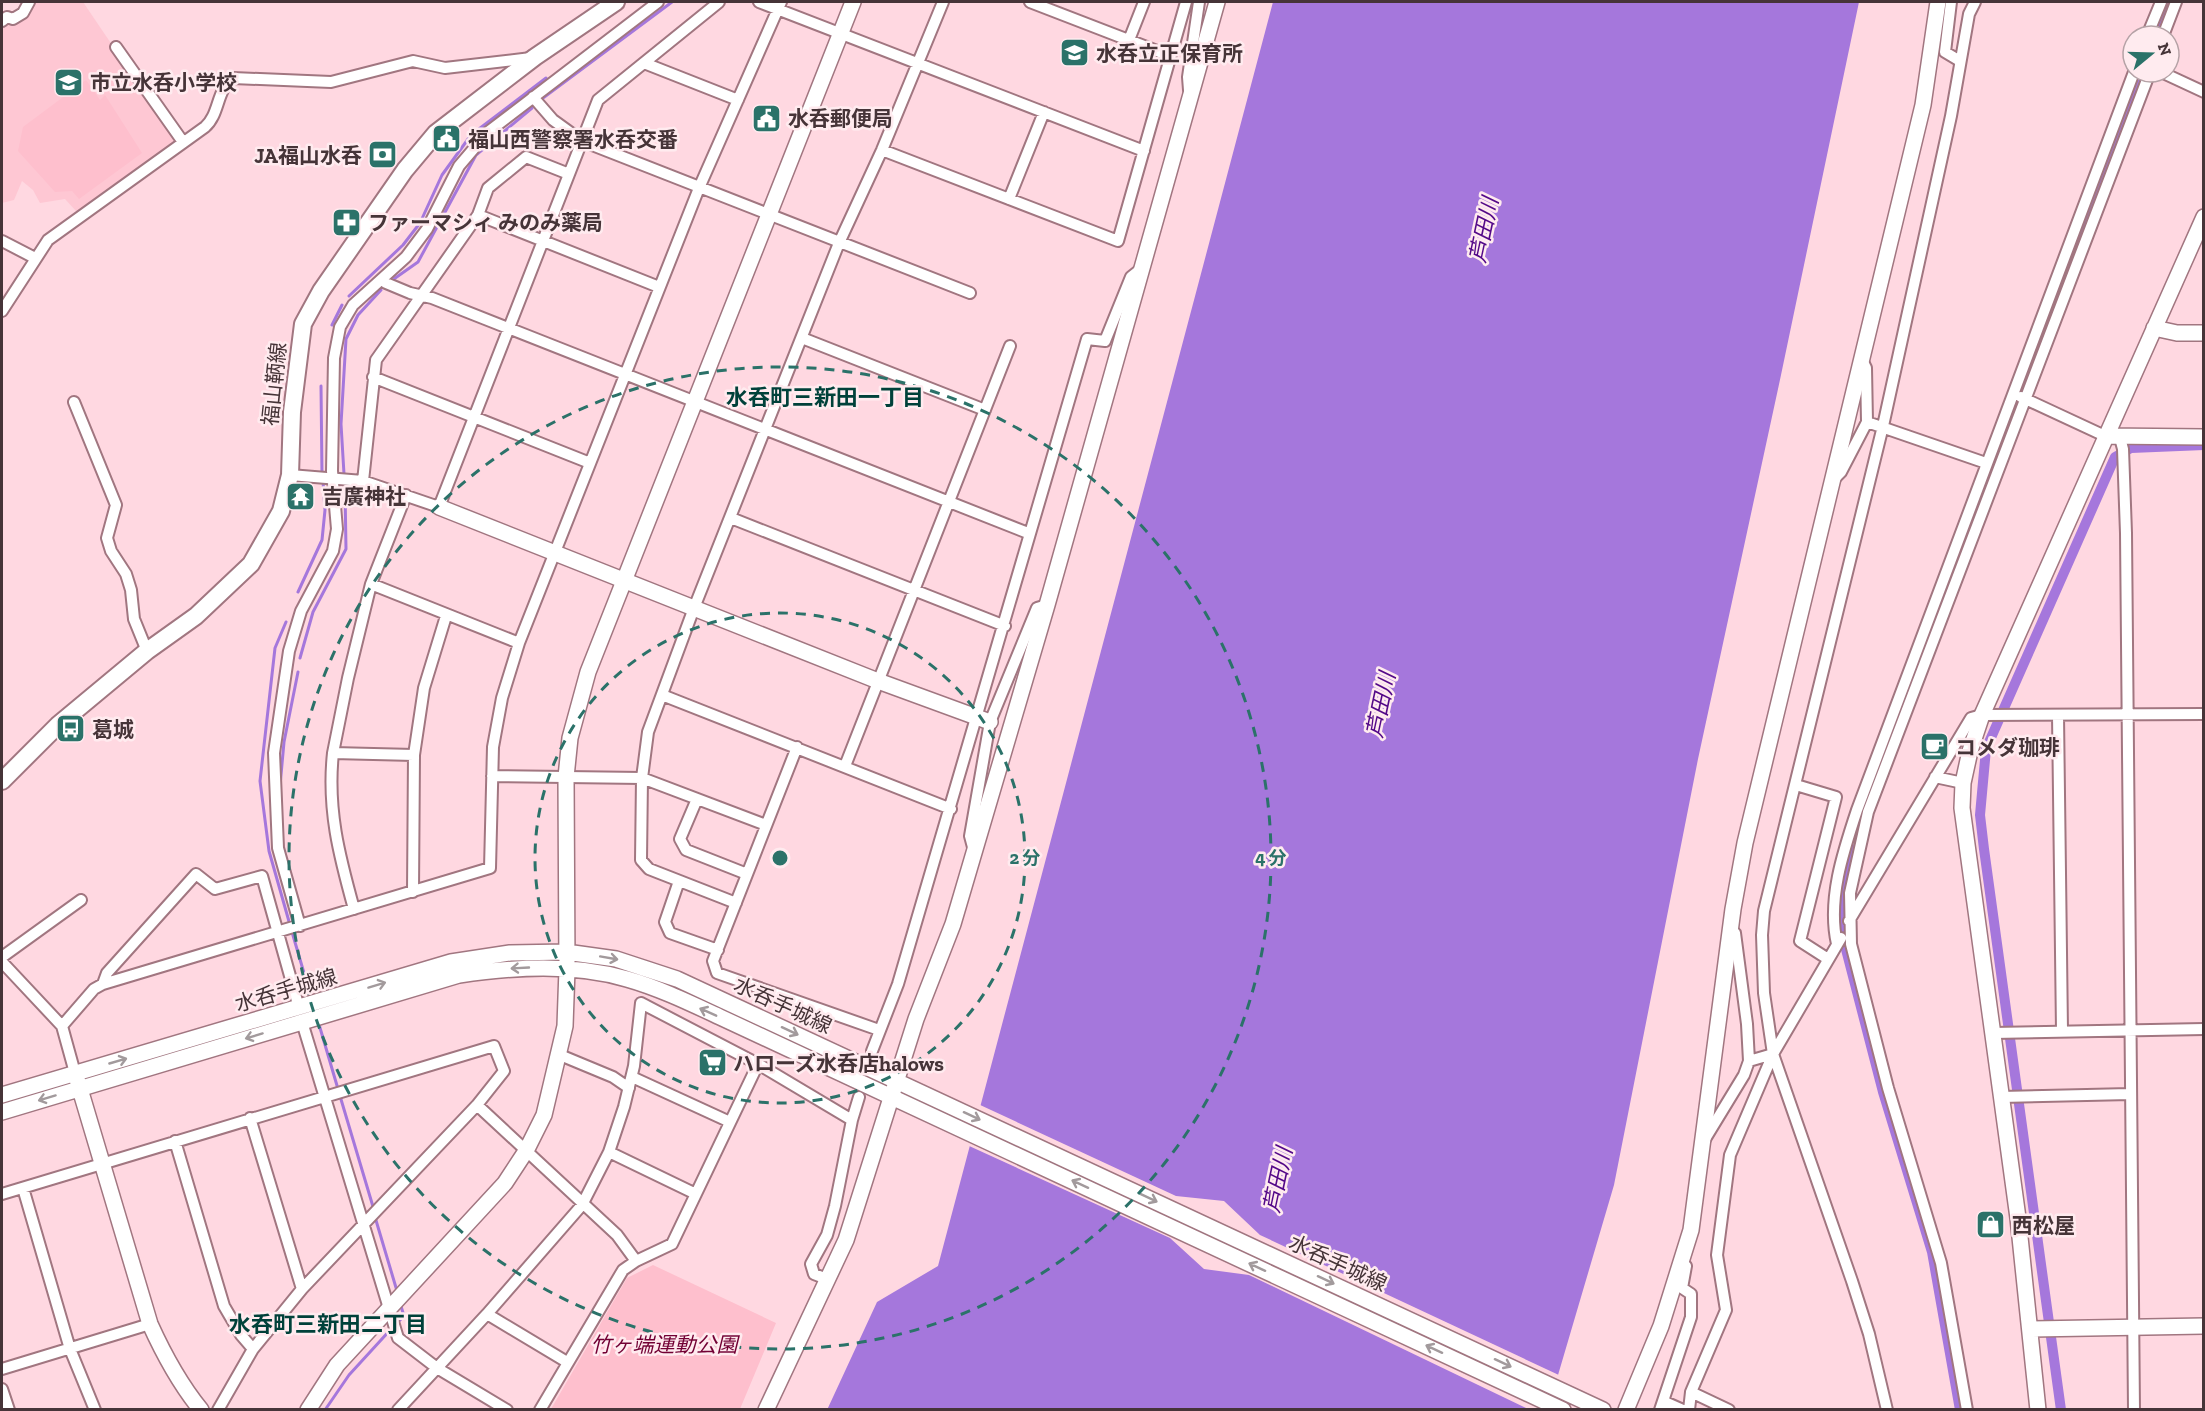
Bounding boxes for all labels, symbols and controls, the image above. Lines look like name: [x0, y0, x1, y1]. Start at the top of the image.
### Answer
north arrow: [2121, 24, 2181, 84]
school or university icon: 水呑立正保育所: [1059, 37, 1091, 69]
text: N: [2154, 40, 2176, 58]
place label: 水呑立正保育所: [1096, 41, 1243, 66]
school or university icon: 市立水呑小学校: [53, 66, 85, 98]
place label: 市立水呑小学校: [90, 70, 237, 95]
public building icon: 水呑郵便局: [751, 102, 783, 134]
place label: 水呑郵便局: [788, 106, 893, 131]
public building icon: 福山西警察署水呑交番: [431, 123, 463, 155]
place label: 福山西警察署水呑交番: [468, 127, 678, 152]
bank icon: JA福山水呑: [367, 139, 399, 171]
place label: JA福山水呑: [254, 143, 362, 168]
water label: 芦田川: [1464, 193, 1504, 265]
pharmacy icon: ファーマシィ みのみ薬局: [331, 206, 363, 238]
place label: ファーマシィ みのみ薬局: [368, 210, 603, 235]
street label: 福山鞆線: [257, 341, 291, 427]
district label: 水呑町三新田一丁目: [726, 384, 924, 411]
temple icon: 吉廣神社: [285, 480, 317, 512]
place label: 吉廣神社: [322, 484, 406, 509]
water label: 芦田川: [1361, 668, 1401, 740]
bus stop icon: 葛城: [55, 713, 87, 745]
place label: 葛城: [92, 717, 134, 742]
cafe icon: コメダ珈琲: [1918, 731, 1950, 763]
place label: コメダ珈琲: [1955, 735, 2060, 760]
text: 2 分: [1009, 847, 1041, 869]
text: 4 分: [1255, 847, 1287, 869]
centre of rings: [770, 848, 790, 868]
one-way arrow: [599, 953, 618, 964]
one-way arrow: [511, 962, 531, 974]
street label: 水呑手城線: [232, 964, 340, 1016]
street label: 水呑手城線: [730, 971, 836, 1039]
one-way arrow: [367, 979, 386, 990]
one-way arrow: [699, 1005, 717, 1016]
one-way arrow: [780, 1025, 798, 1037]
one-way arrow: [245, 1031, 264, 1042]
supermarket icon: ハローズ水呑店halows: [696, 1047, 728, 1079]
place label: ハローズ水呑店halows: [733, 1051, 944, 1076]
one-way arrow: [108, 1055, 127, 1066]
one-way arrow: [38, 1093, 57, 1104]
one-way arrow: [963, 1111, 981, 1122]
water label: 芦田川: [1258, 1143, 1298, 1215]
one-way arrow: [1072, 1178, 1090, 1190]
one-way arrow: [1140, 1193, 1158, 1205]
shop icon: 西松屋: [1975, 1209, 2007, 1241]
place label: 西松屋: [2012, 1213, 2075, 1238]
street label: 水呑手城線: [1285, 1229, 1391, 1297]
one-way arrow: [1248, 1260, 1266, 1272]
one-way arrow: [1317, 1275, 1335, 1287]
district label: 水呑町三新田二丁目: [229, 1311, 427, 1338]
park label: 竹ヶ端運動公園: [591, 1332, 740, 1357]
one-way arrow: [1425, 1343, 1443, 1355]
one-way arrow: [1493, 1357, 1511, 1369]

